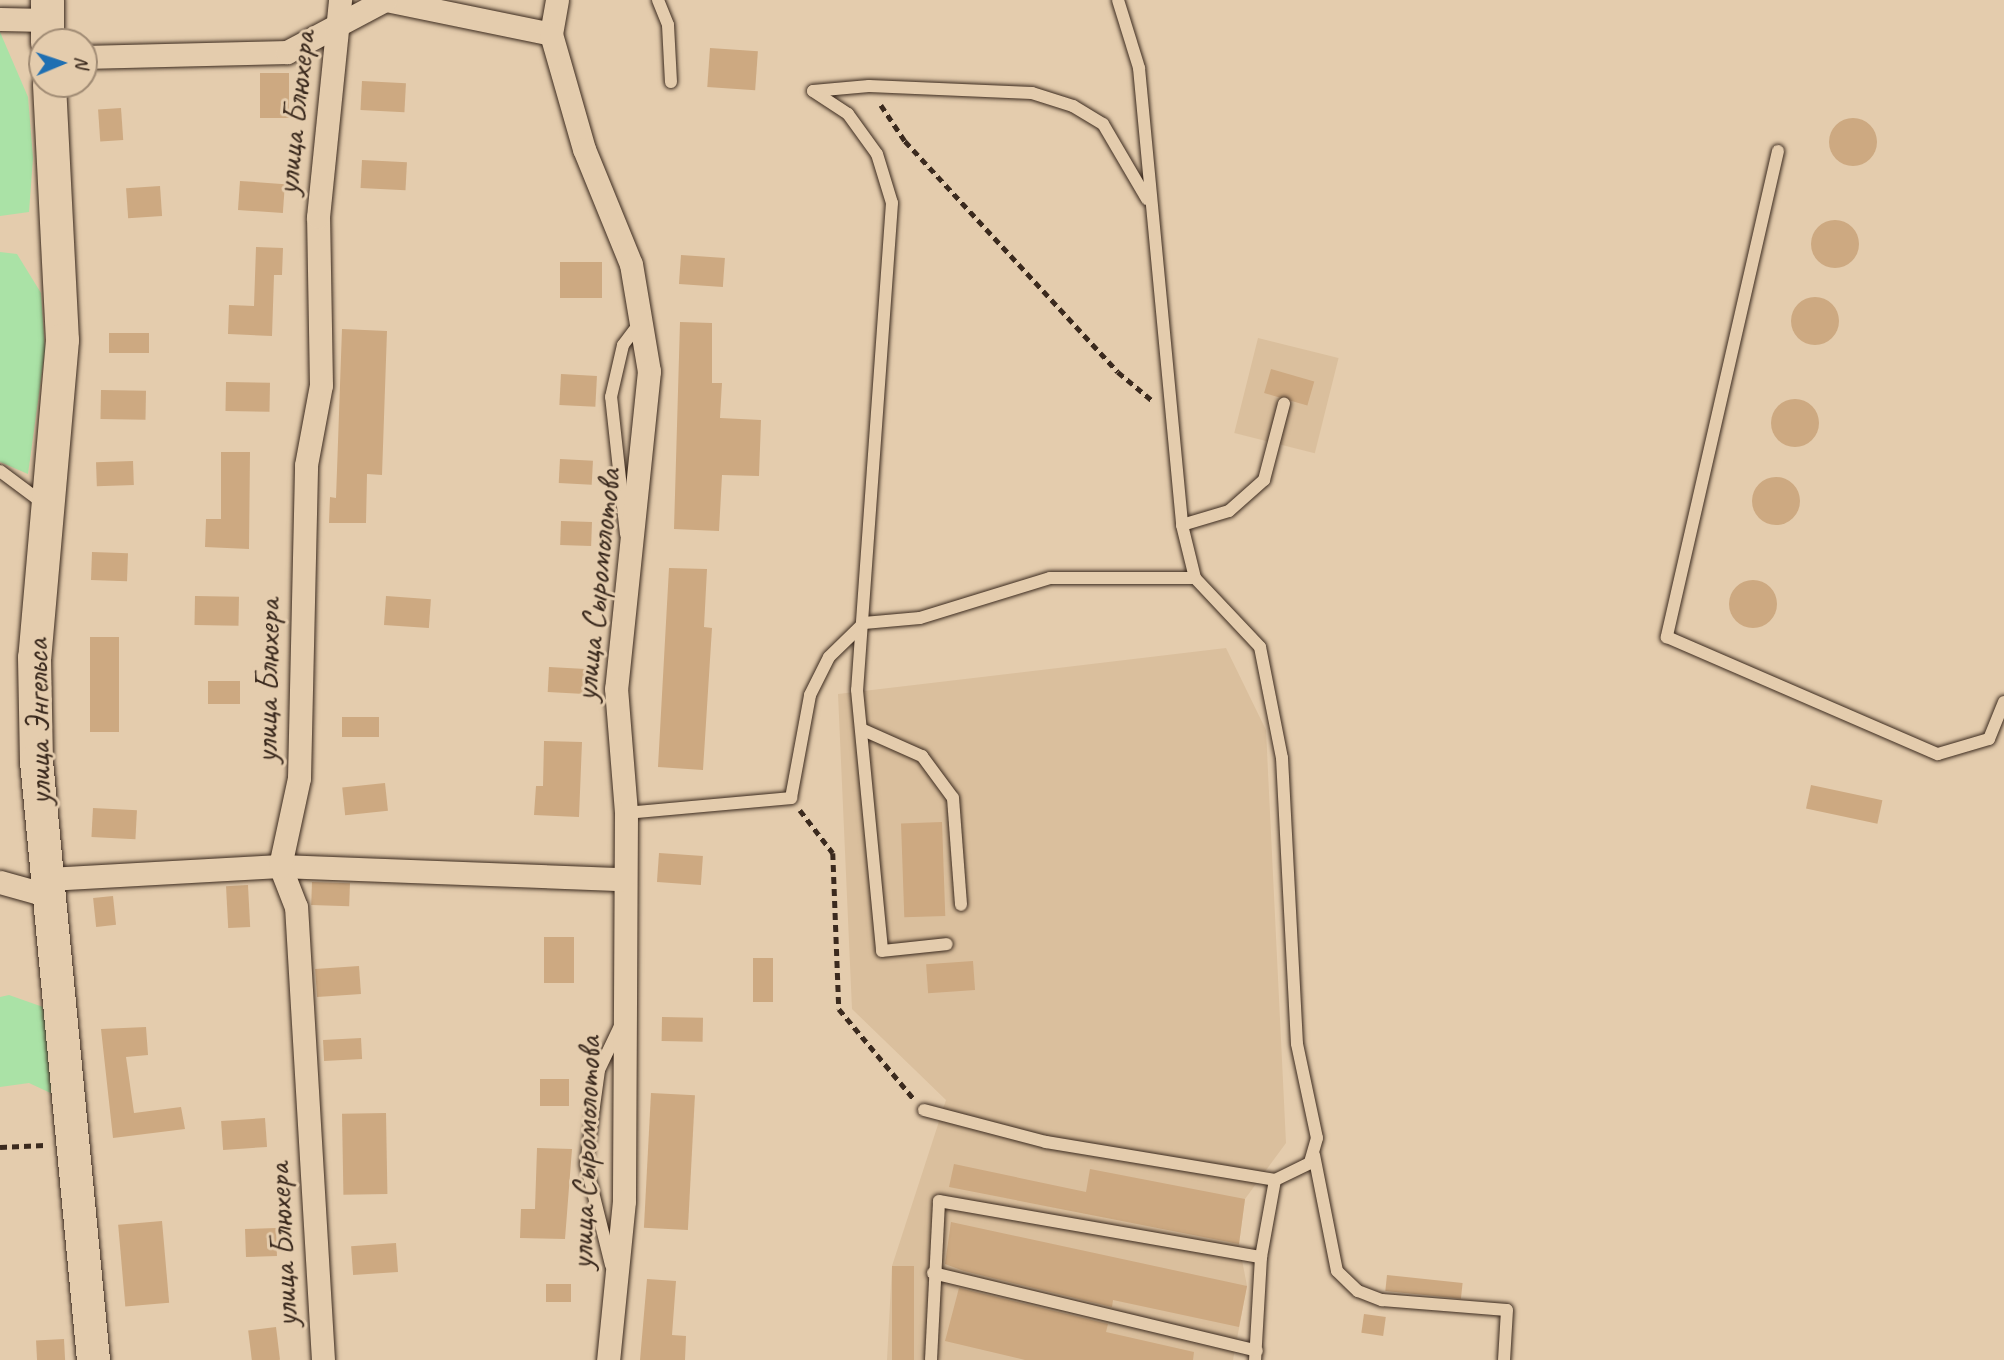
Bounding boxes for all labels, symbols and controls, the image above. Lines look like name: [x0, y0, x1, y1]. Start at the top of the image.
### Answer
north arrow: [28, 28, 98, 98]
street label: улица Блюхера: [268, 29, 324, 197]
text: N: [70, 56, 94, 69]
street label: улица Сыромолотова: [566, 467, 630, 703]
street label: улица Блюхера: [247, 598, 289, 764]
street label: улица Энгельса: [18, 638, 60, 806]
street label: улица Сыромолотова: [562, 1036, 610, 1270]
street label: улица Блюхера: [259, 1161, 307, 1329]

